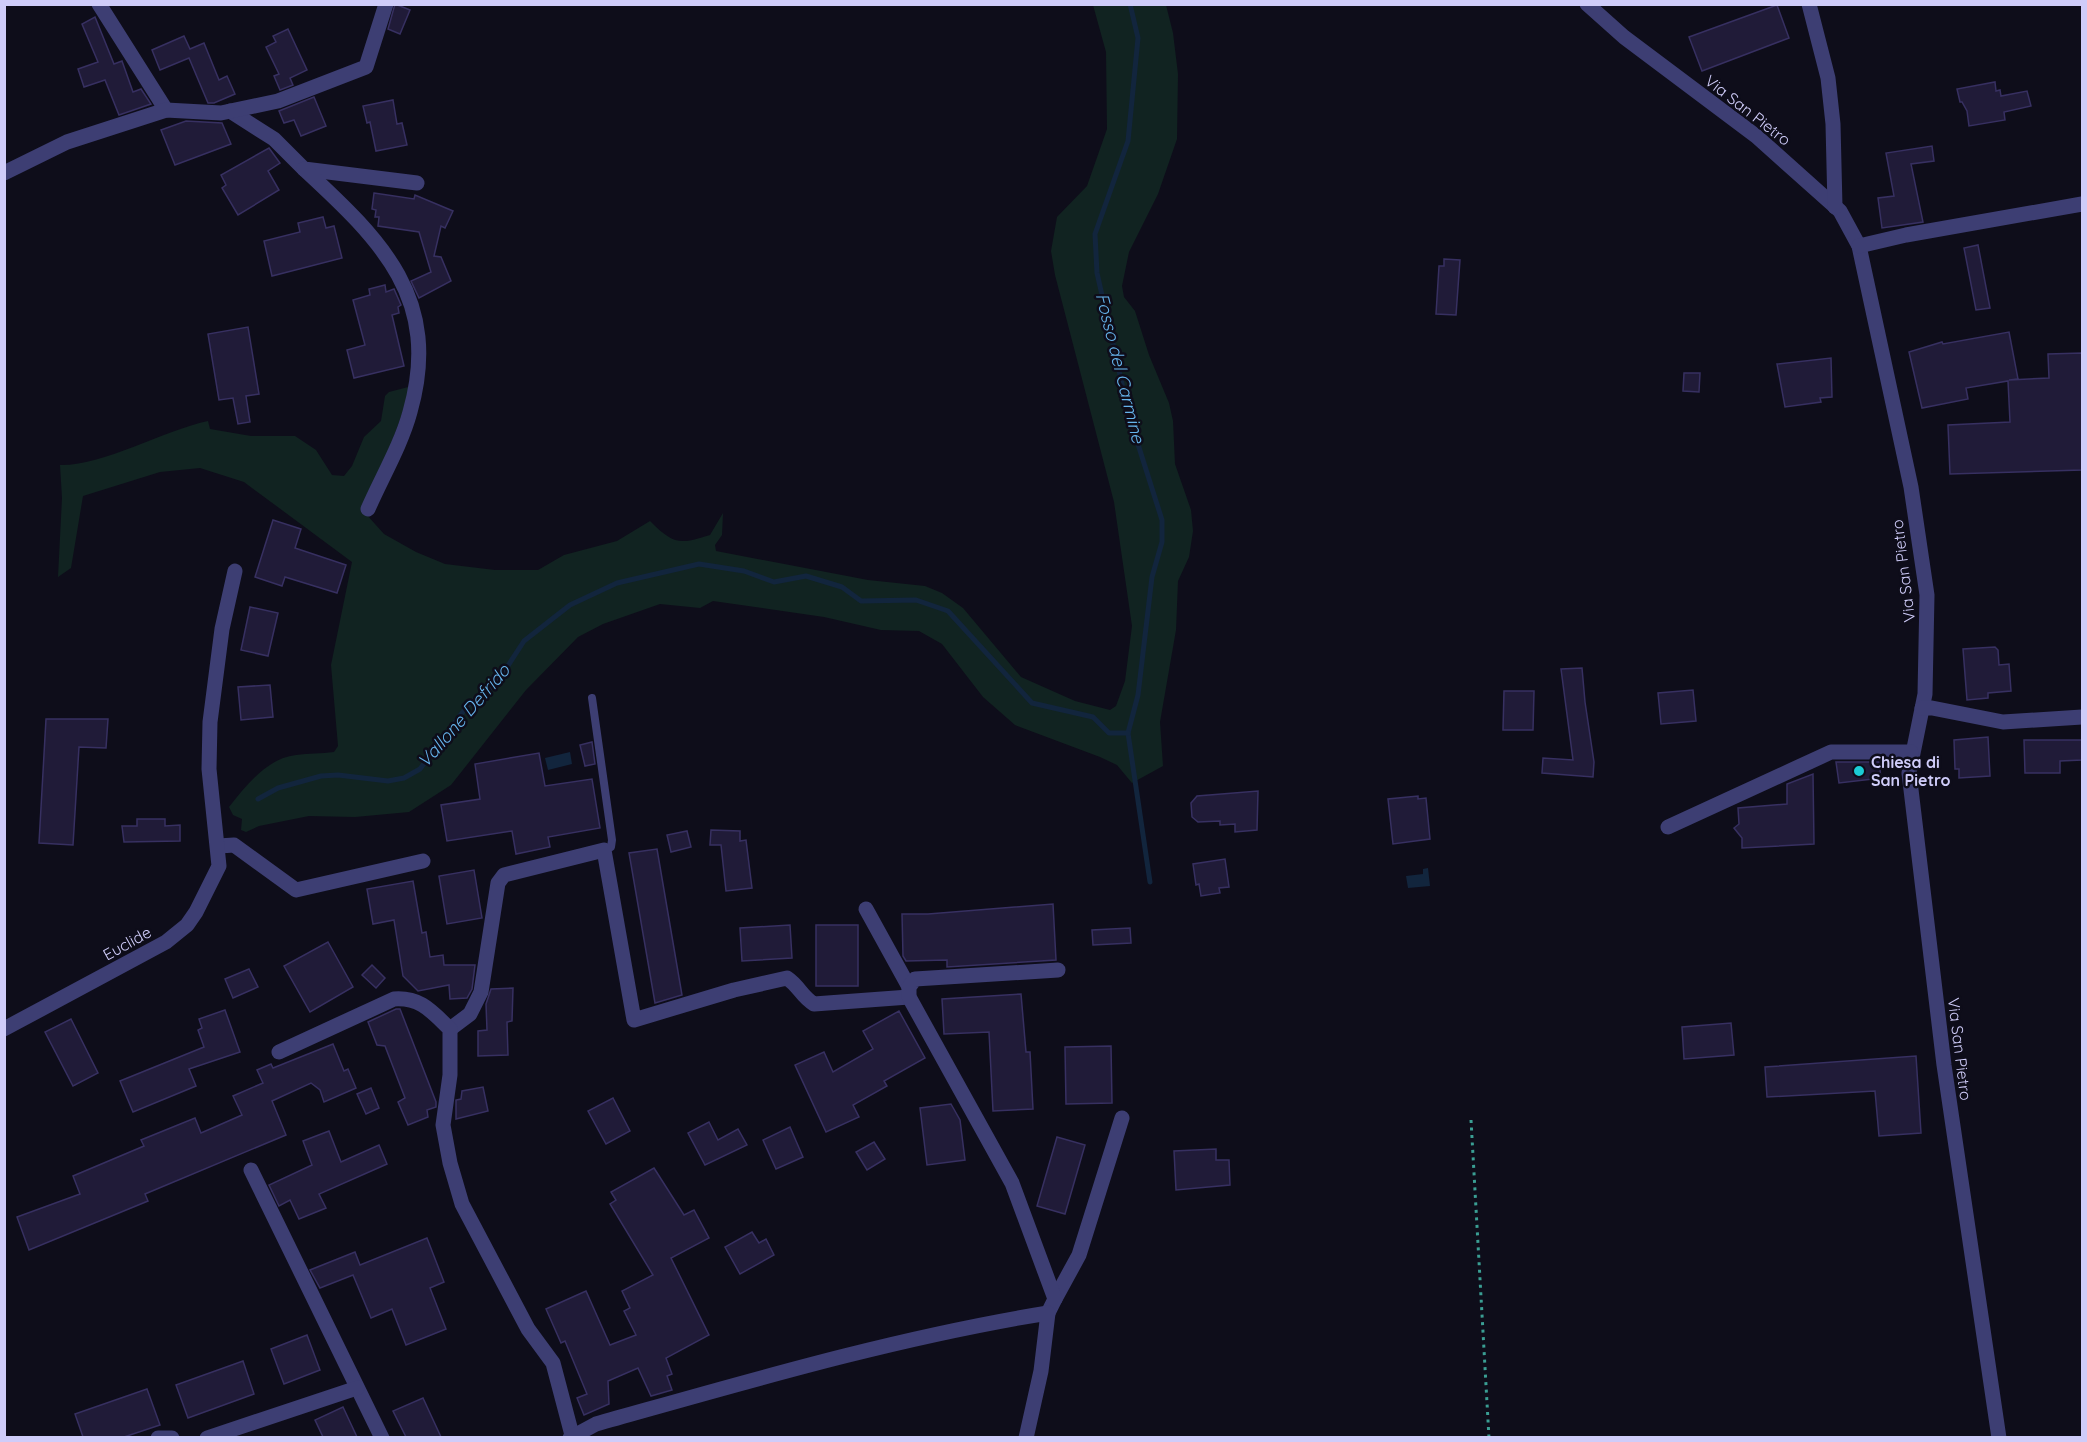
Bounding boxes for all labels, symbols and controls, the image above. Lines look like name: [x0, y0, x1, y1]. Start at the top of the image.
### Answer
street label: Via San Pietro: [1701, 70, 1795, 150]
water label: Fosso del Carmine: [1091, 290, 1150, 446]
street label: Via San Pietro: [1887, 518, 1919, 624]
water label: Vallone Defrido: [412, 658, 515, 772]
place label: Chiesa di San Pietro: [1871, 752, 1951, 790]
marker: Chiesa di San Pietro: [1852, 764, 1866, 778]
street label: Euclide: [99, 922, 155, 964]
street label: Via San Pietro: [1944, 996, 1976, 1102]

